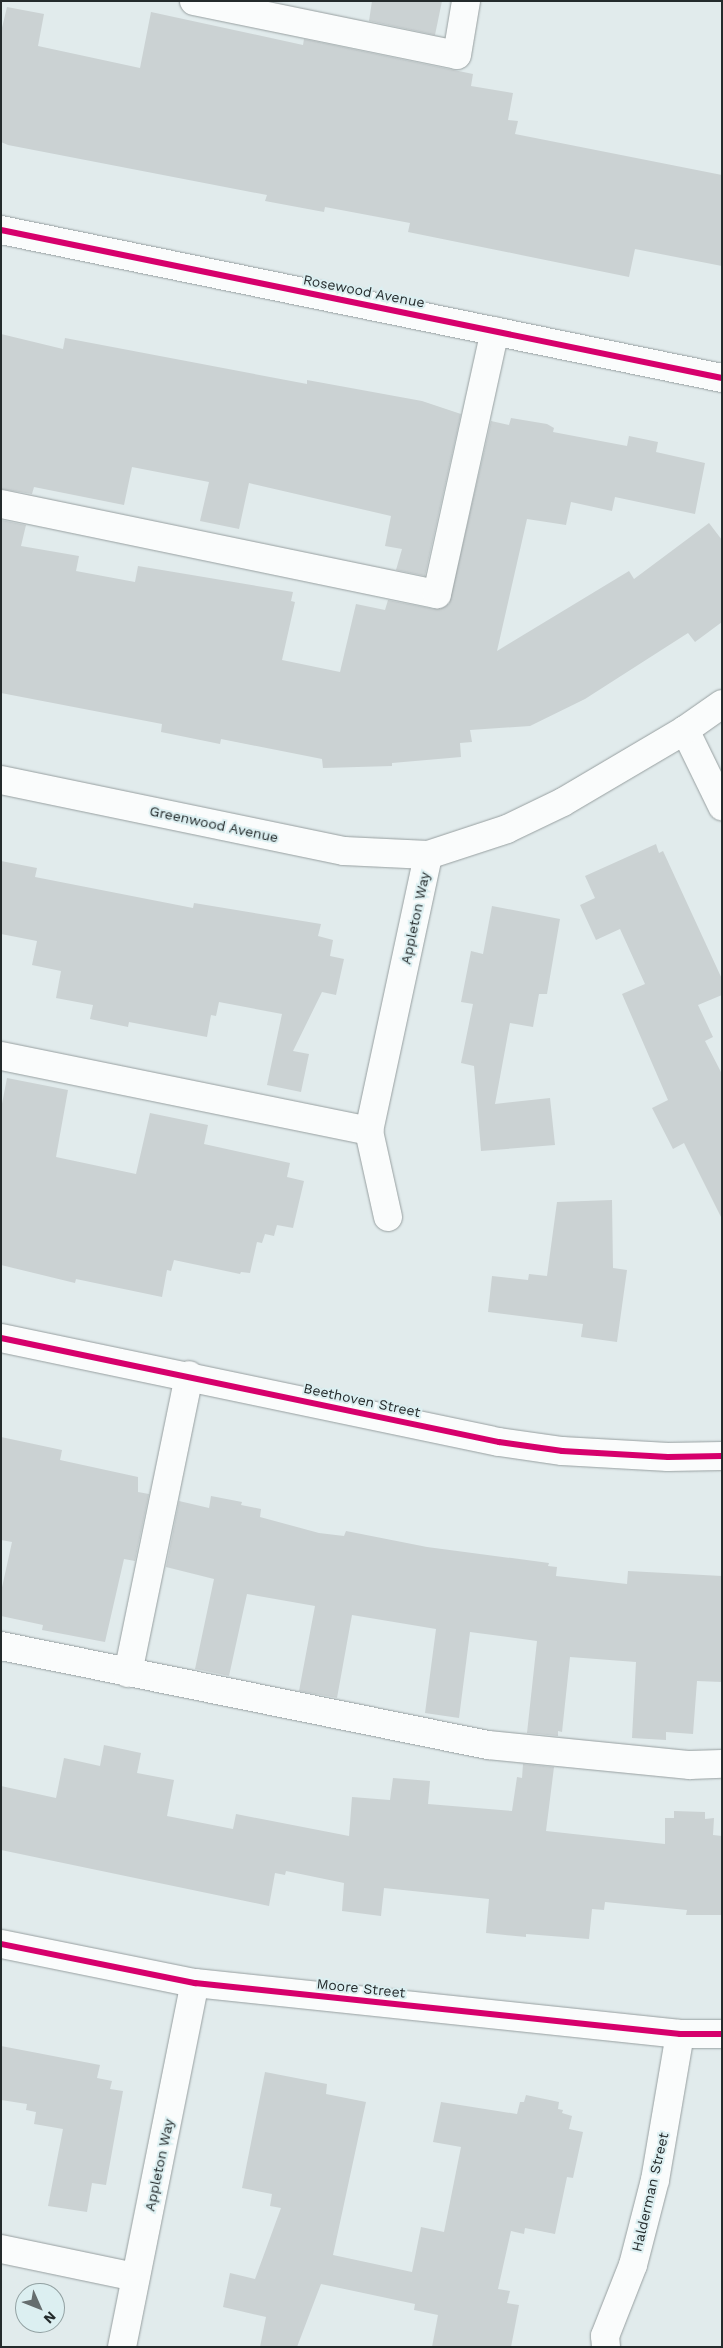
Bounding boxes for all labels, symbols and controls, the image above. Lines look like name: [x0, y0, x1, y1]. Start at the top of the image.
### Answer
street label: Rosewood Avenue: [301, 271, 427, 311]
street label: Greenwood Avenue: [148, 802, 280, 846]
street label: Appleton Way: [397, 870, 433, 966]
street label: Beethoven Street: [302, 1379, 422, 1421]
street label: Moore Street: [316, 1975, 406, 2001]
street label: Appleton Way: [141, 2117, 177, 2213]
street label: Halderman Street: [628, 2131, 672, 2253]
north arrow: [15, 2283, 65, 2333]
text: N: [41, 2308, 59, 2327]

